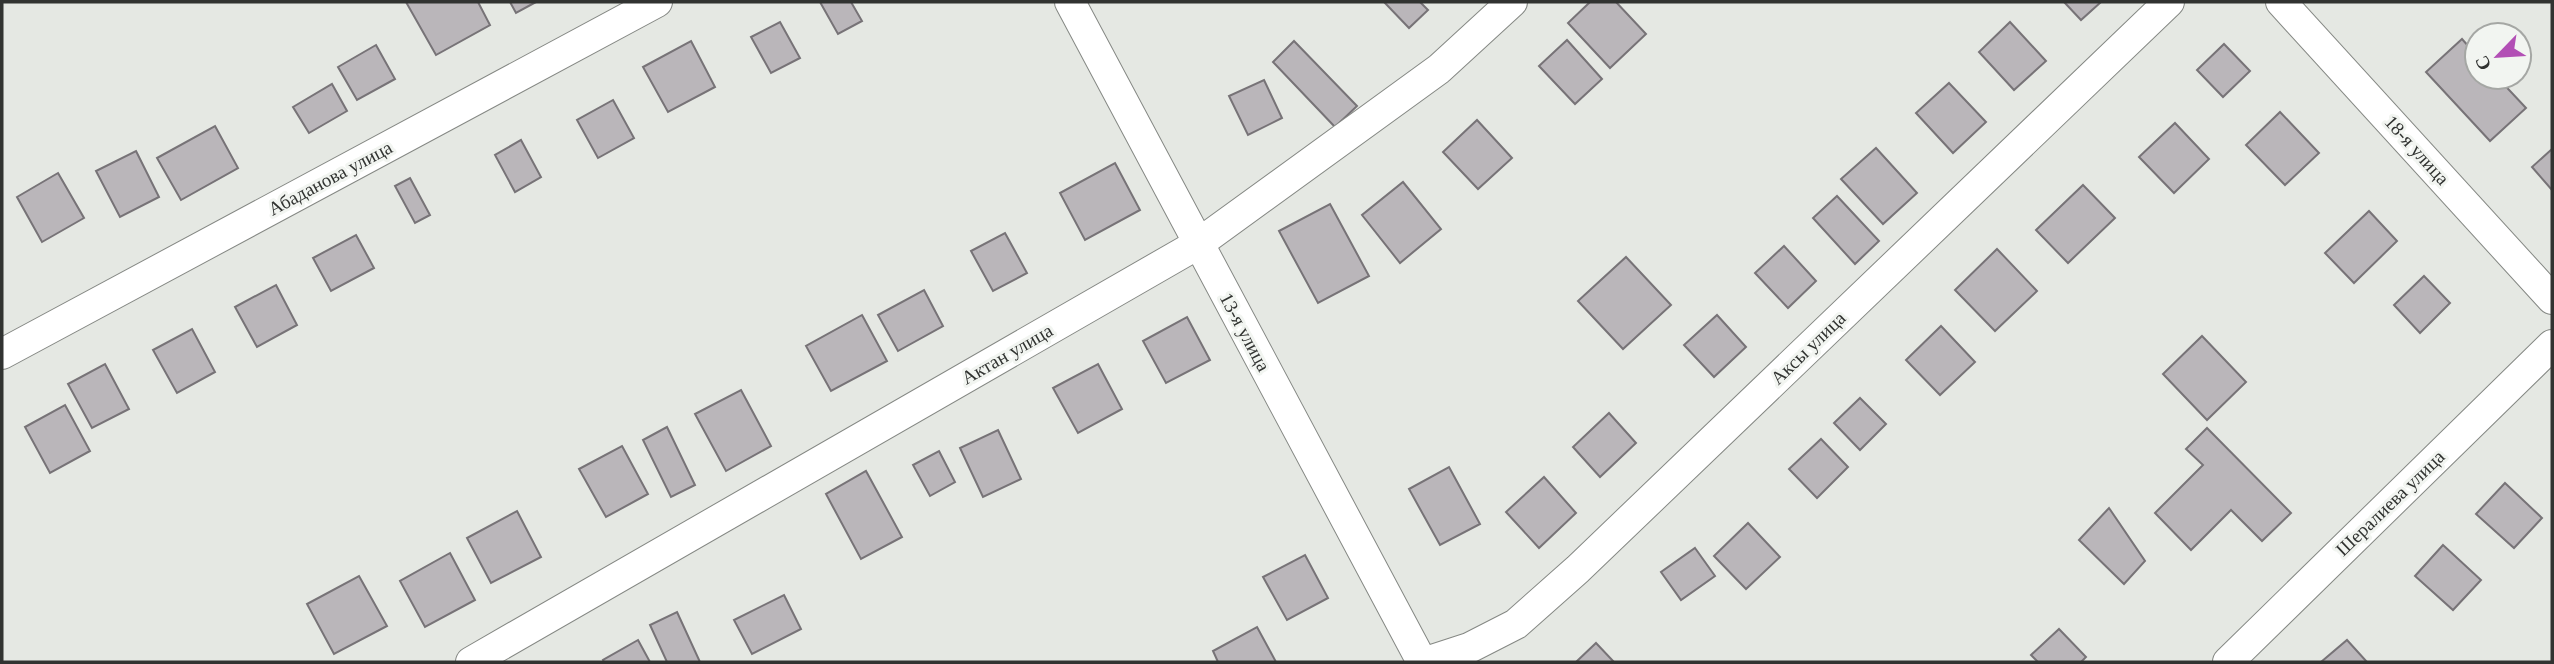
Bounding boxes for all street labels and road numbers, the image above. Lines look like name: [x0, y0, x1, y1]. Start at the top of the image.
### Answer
street label: 18-я улица: [2381, 111, 2454, 189]
street label: Абаданова улица: [264, 136, 396, 220]
street label: 13-я улица: [1216, 289, 1275, 375]
street label: Аксы улица: [1766, 307, 1850, 389]
street label: Актан улица: [958, 319, 1057, 388]
street label: Шералиева улица: [2331, 446, 2449, 560]

